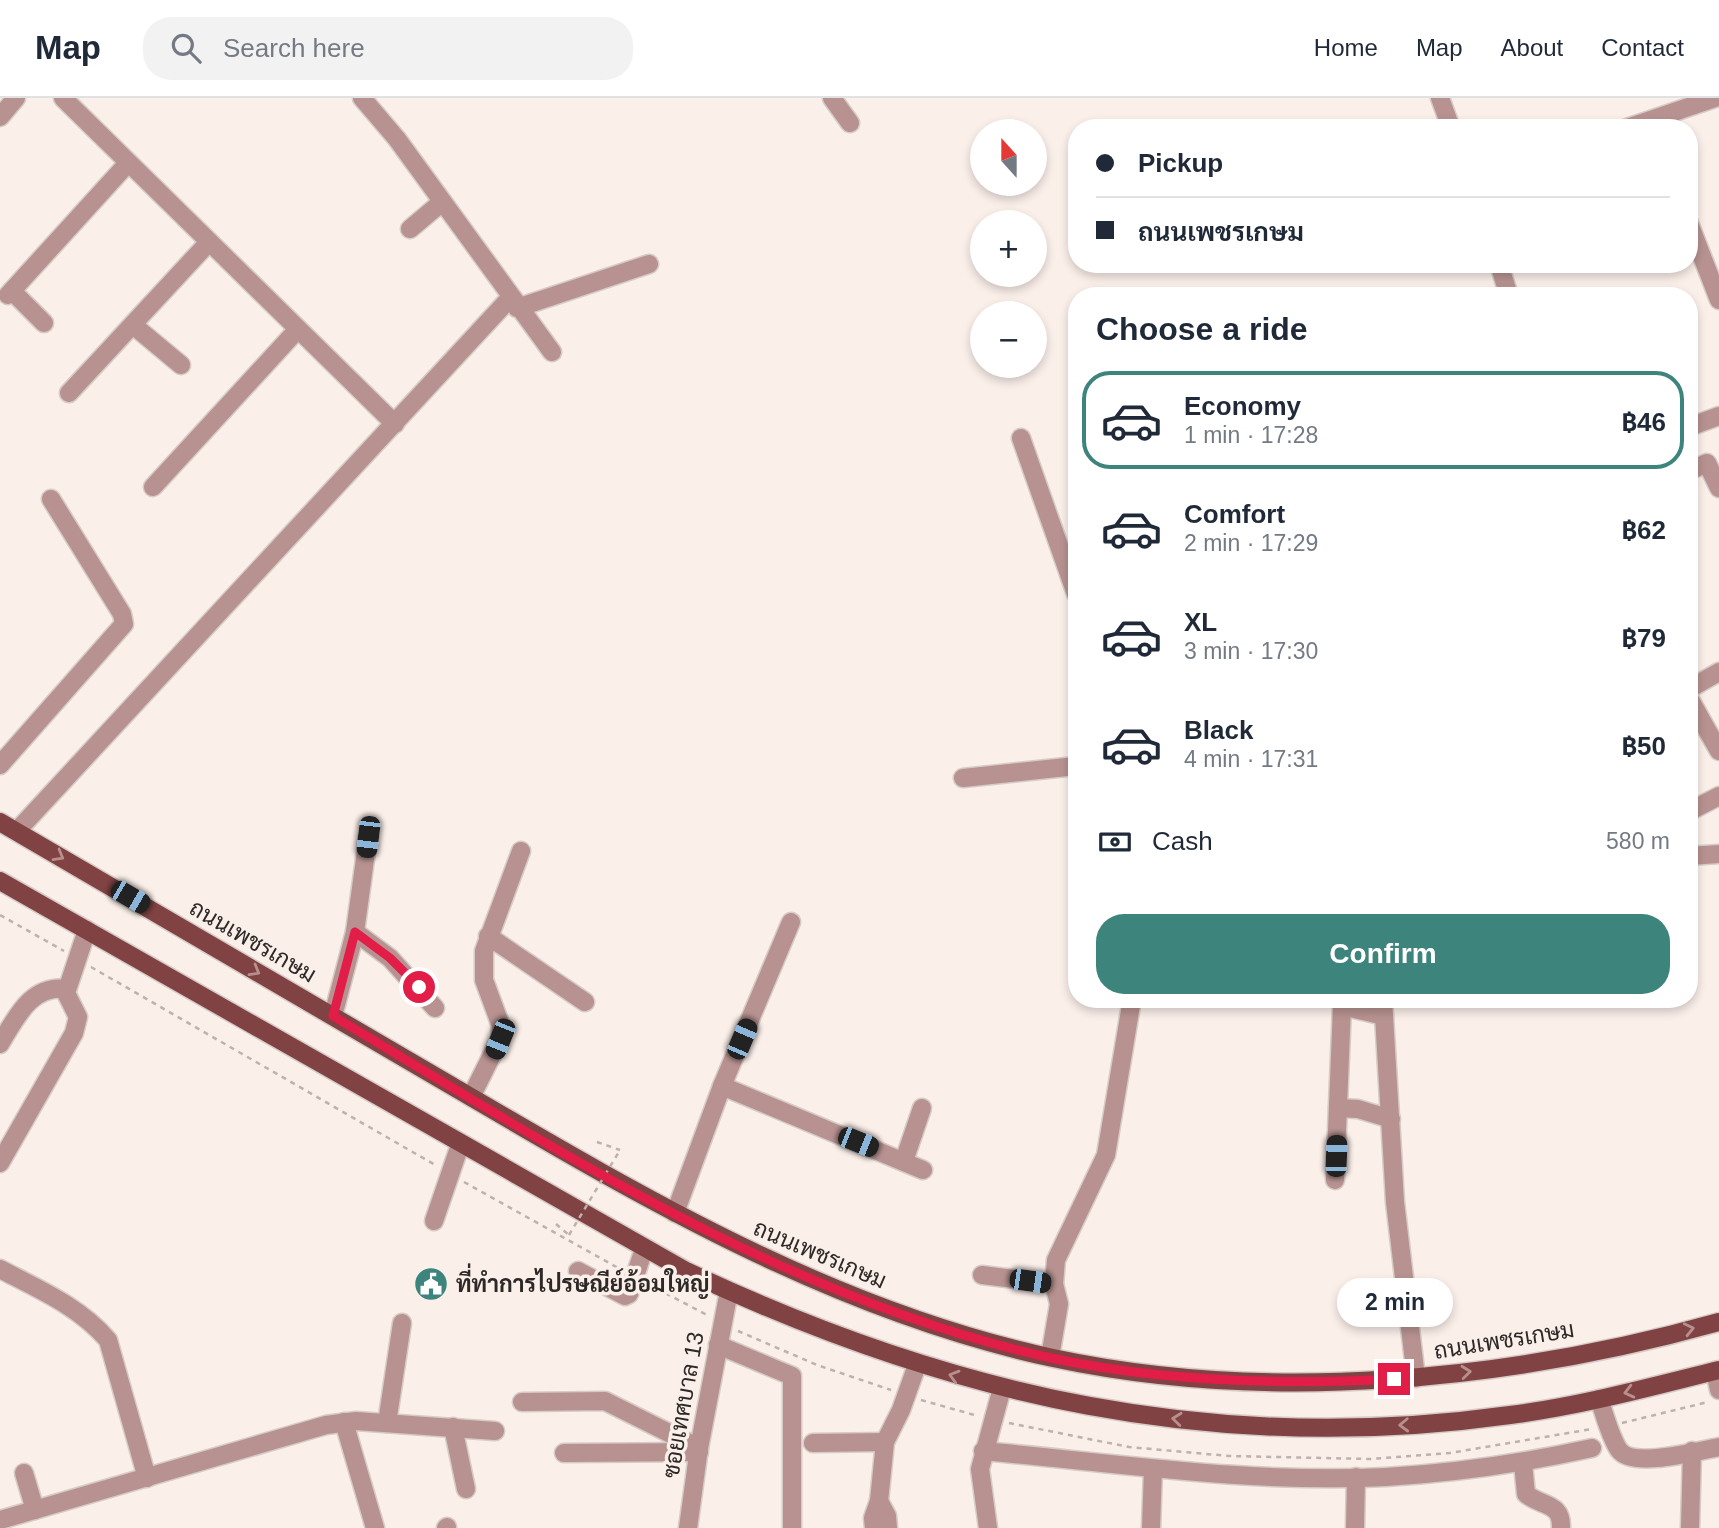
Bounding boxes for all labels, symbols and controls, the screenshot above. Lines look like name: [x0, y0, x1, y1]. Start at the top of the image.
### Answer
search box: [143, 17, 633, 80]
text: Map: [35, 29, 101, 66]
icon: search: [167, 29, 205, 67]
text: Search here: [223, 33, 365, 63]
text: Home: [1314, 34, 1378, 61]
text: Map: [1416, 34, 1463, 61]
text: About: [1501, 34, 1563, 61]
text: Contact: [1601, 34, 1684, 61]
north arrow: [970, 119, 1046, 196]
map controls: [970, 119, 1047, 378]
text: Pickup: [1138, 148, 1223, 178]
button: +: [970, 210, 1047, 287]
text: ถนนเพชรเกษม: [1138, 217, 1304, 247]
button: −: [970, 301, 1047, 378]
text: Choose a ride: [1096, 311, 1308, 347]
icon: car: [1100, 389, 1163, 452]
text: Economy: [1184, 391, 1301, 421]
text: ฿46: [1621, 407, 1666, 437]
text: 1 min · 17:28: [1184, 422, 1318, 448]
icon: car: [1100, 497, 1163, 560]
text: Comfort: [1184, 499, 1285, 529]
text: ฿62: [1621, 515, 1666, 545]
text: 2 min · 17:29: [1184, 530, 1318, 556]
icon: car: [1100, 605, 1163, 668]
text: XL: [1184, 607, 1217, 637]
text: ฿79: [1621, 623, 1666, 653]
text: 3 min · 17:30: [1184, 638, 1318, 664]
icon: car: [1100, 713, 1163, 776]
text: Black: [1184, 715, 1253, 745]
text: ฿50: [1621, 731, 1666, 761]
text: 4 min · 17:31: [1184, 746, 1318, 772]
car: [356, 815, 381, 859]
icon: cash: [1096, 823, 1134, 861]
text: Cash: [1152, 826, 1213, 856]
text: 580 m: [1606, 828, 1670, 854]
one-way arrow: [52, 848, 64, 861]
car: [107, 877, 154, 917]
street label: ถนนเพชรเกษม: [185, 894, 321, 988]
button: Confirm: [1096, 914, 1670, 994]
one-way arrow: [248, 963, 261, 976]
route start: [403, 971, 435, 1003]
car: [483, 1016, 518, 1062]
car: [725, 1016, 760, 1062]
car: [835, 1124, 882, 1160]
car: [1325, 1135, 1348, 1177]
street label: ถนนเพชรเกษม: [750, 1214, 890, 1294]
place label: ที่ทำการไปรษณีย์อ้อมใหญ่: [456, 1263, 710, 1299]
public building icon: ที่ทำการไปรษณีย์อ้อมใหญ่: [412, 1265, 450, 1303]
car: [1008, 1268, 1053, 1294]
callout: 2 min: [1336, 1278, 1452, 1326]
text: 2 min: [1365, 1289, 1425, 1315]
street label: ถนนเพชรเกษม: [1432, 1316, 1576, 1364]
one-way arrow: [1683, 1323, 1695, 1337]
street label: ซอยเทศบาล 13: [657, 1330, 709, 1480]
route end: [1378, 1363, 1410, 1395]
one-way arrow: [1460, 1365, 1472, 1380]
one-way arrow: [948, 1369, 960, 1384]
one-way arrow: [1623, 1384, 1635, 1398]
one-way arrow: [1171, 1412, 1182, 1427]
one-way arrow: [1398, 1417, 1409, 1432]

